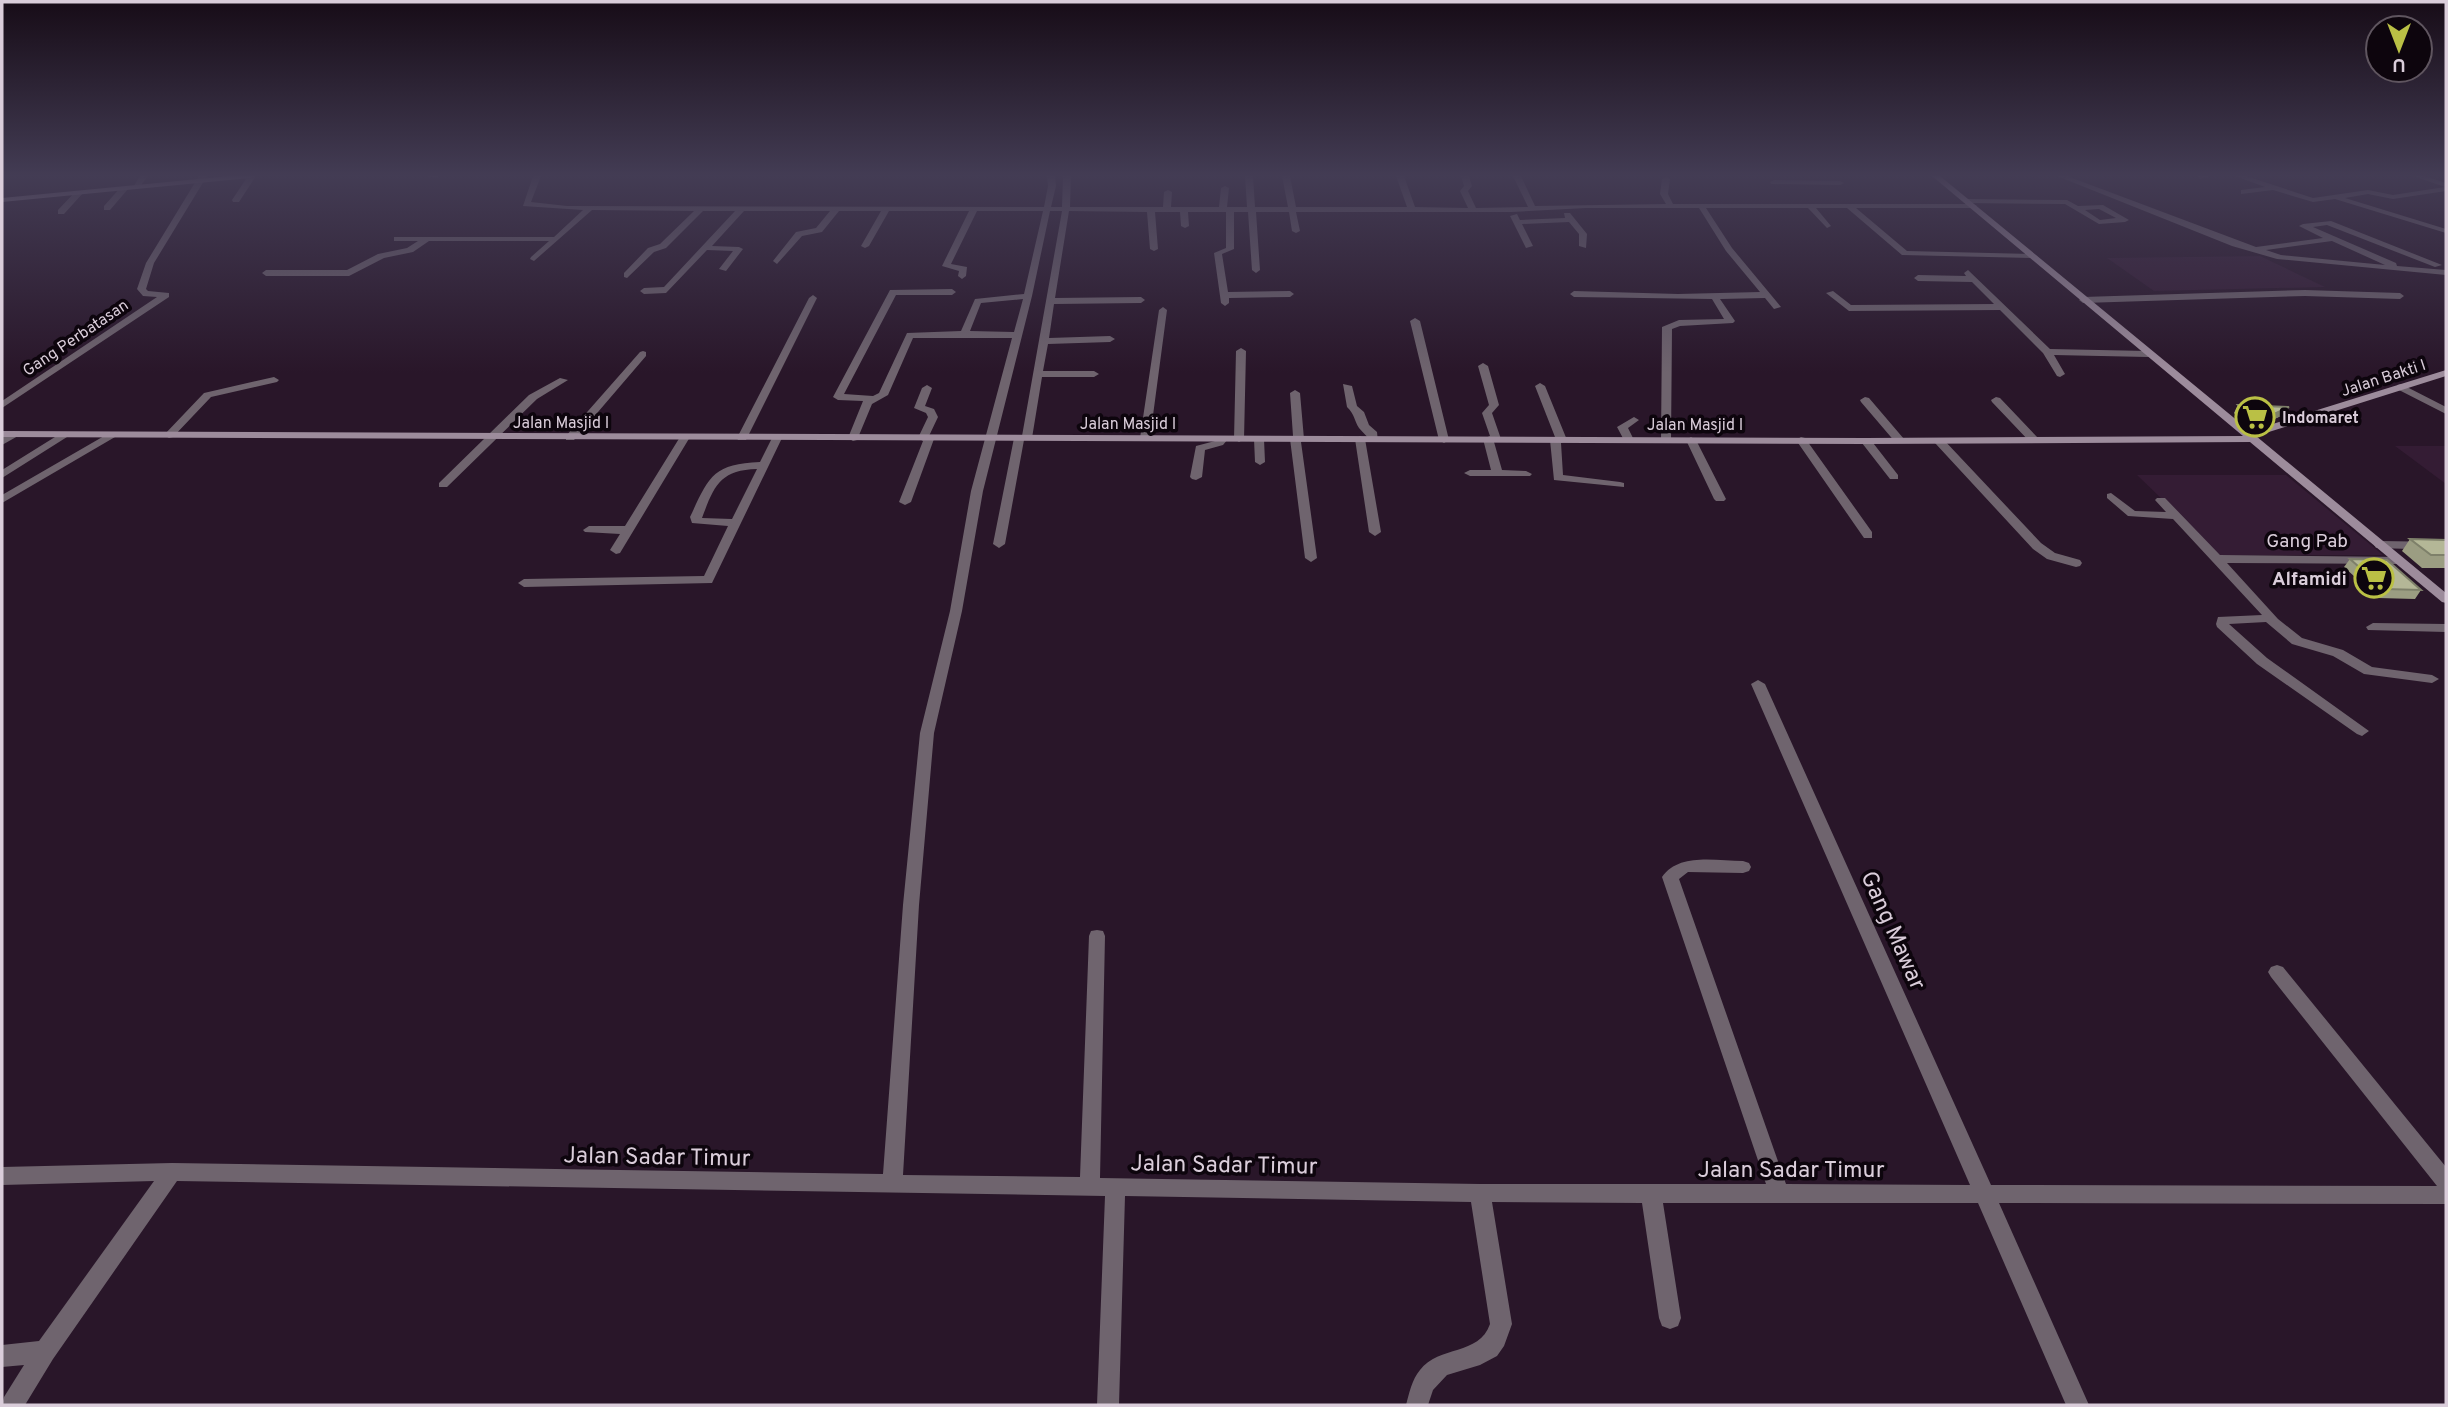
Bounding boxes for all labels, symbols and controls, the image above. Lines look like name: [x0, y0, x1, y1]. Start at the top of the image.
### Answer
north arrow: [2364, 14, 2434, 84]
text: U: [2392, 52, 2406, 76]
street label: Gang Perbatasan: [19, 296, 133, 381]
street label: Jalan Bakti I: [2339, 356, 2429, 402]
supermarket icon: Indomaret: [2234, 396, 2276, 438]
place label: Indomaret: [2282, 409, 2359, 429]
street label: Jalan Masjid I: [513, 414, 609, 434]
street label: Jalan Masjid I: [1080, 415, 1176, 435]
street label: Jalan Masjid I: [1647, 416, 1743, 436]
street label: Gang Pab: [2266, 530, 2348, 554]
supermarket icon: Alfamidi: [2353, 557, 2395, 599]
place label: Alfamidi: [2272, 568, 2347, 592]
street label: Gang Mawar: [1853, 867, 1931, 995]
street label: Jalan Sadar Timur: [563, 1142, 751, 1175]
street label: Jalan Sadar Timur: [1130, 1150, 1318, 1183]
street label: Jalan Sadar Timur: [1697, 1157, 1885, 1186]

